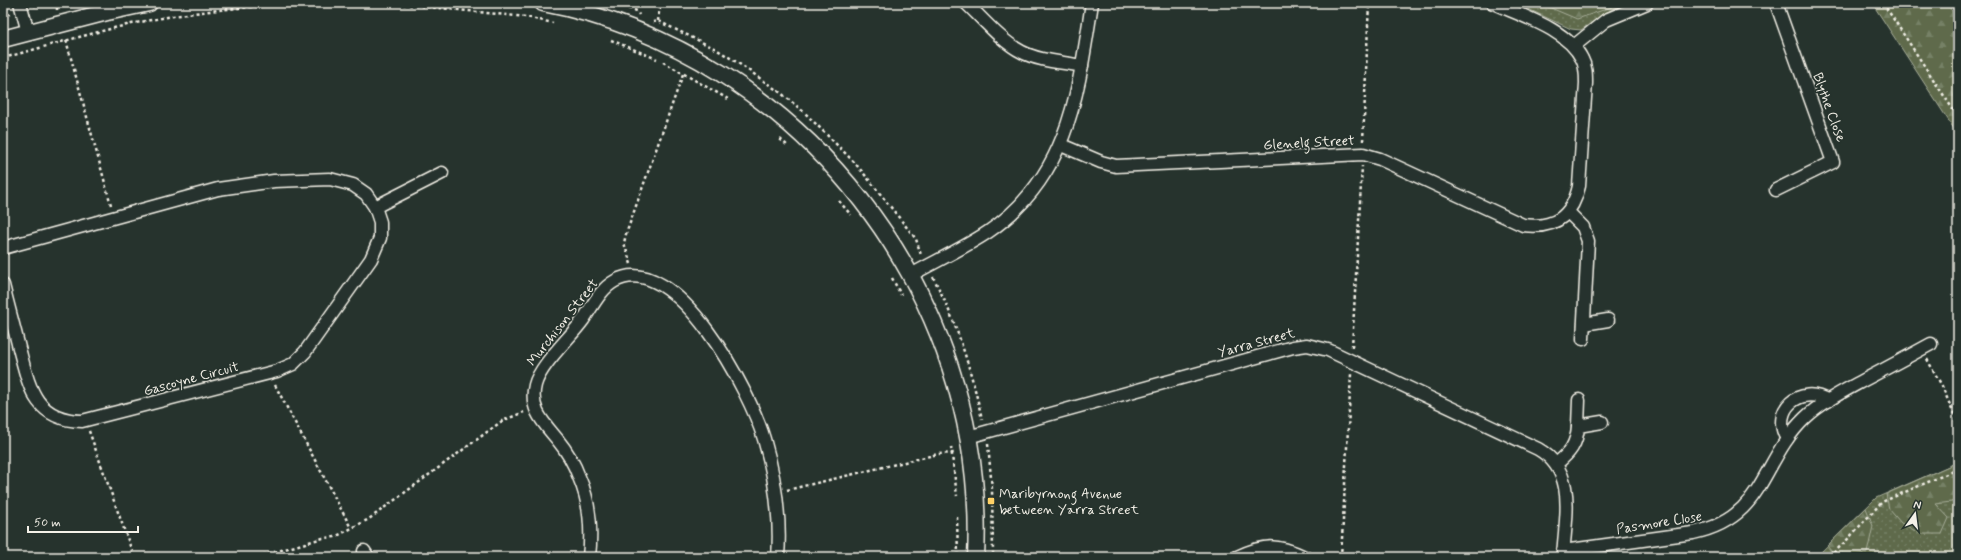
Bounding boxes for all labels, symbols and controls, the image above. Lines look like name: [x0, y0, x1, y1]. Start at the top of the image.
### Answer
street label: Blythe Close: [1808, 70, 1850, 145]
street label: Glenelg Street: [1263, 132, 1356, 156]
street label: Murchison Street: [523, 275, 603, 370]
street label: Yarra Street: [1216, 324, 1297, 362]
street label: Gascoyne Circuit: [142, 358, 241, 400]
place label: Maribyrnong Avenue between Yarra Street: [999, 485, 1139, 519]
north arrow: [1895, 494, 1935, 534]
marker: Maribyrnong Avenue between Yarra Street: [986, 496, 996, 506]
text: N: [1912, 498, 1922, 513]
street label: Pasmore Close: [1615, 507, 1703, 539]
scale bar: [28, 508, 138, 534]
text: 50 m: [34, 515, 61, 531]

